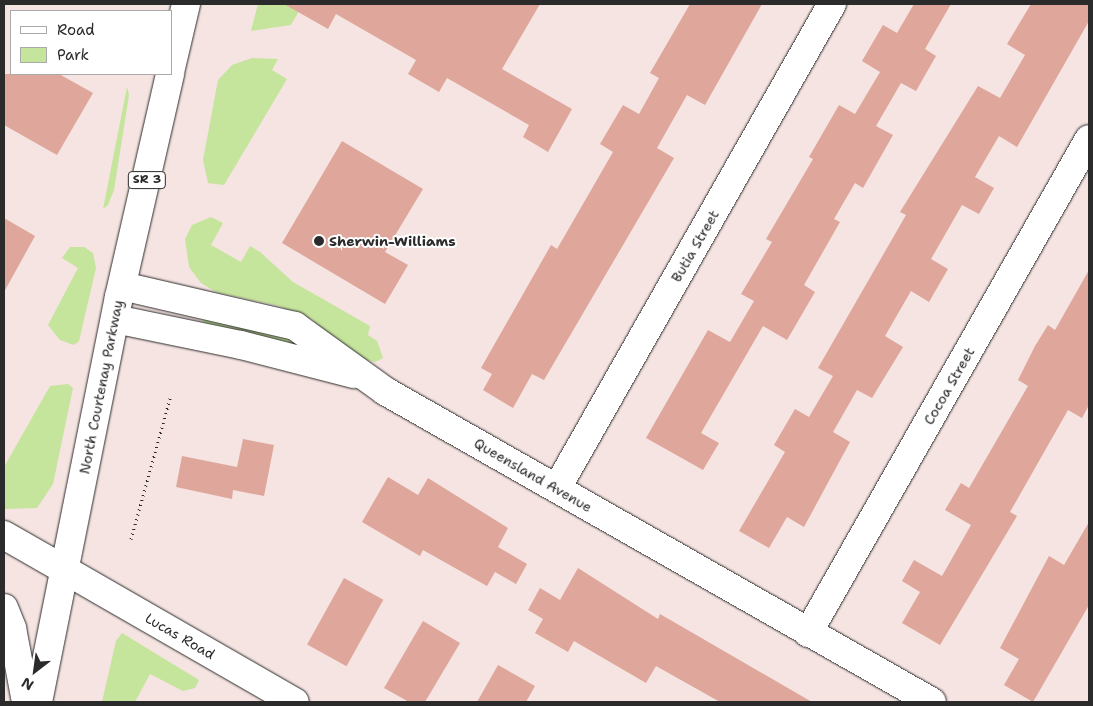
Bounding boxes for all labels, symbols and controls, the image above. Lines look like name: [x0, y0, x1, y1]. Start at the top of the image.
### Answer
legend: [10, 10, 172, 75]
text: Road: [57, 20, 95, 40]
text: Park: [57, 45, 89, 65]
road number: SR 3: [127, 170, 167, 190]
street label: Butia Street: [668, 207, 722, 285]
place label: Sherwin-Williams: [329, 233, 456, 249]
marker: Sherwin-Williams: [313, 235, 325, 247]
street label: North Courtenay Parkway: [76, 299, 126, 475]
street label: Cocoa Street: [920, 344, 978, 428]
street label: Queensland Avenue: [471, 434, 595, 516]
street label: Lucas Road: [142, 609, 218, 663]
north arrow: [10, 646, 60, 696]
text: N: [18, 673, 37, 695]

